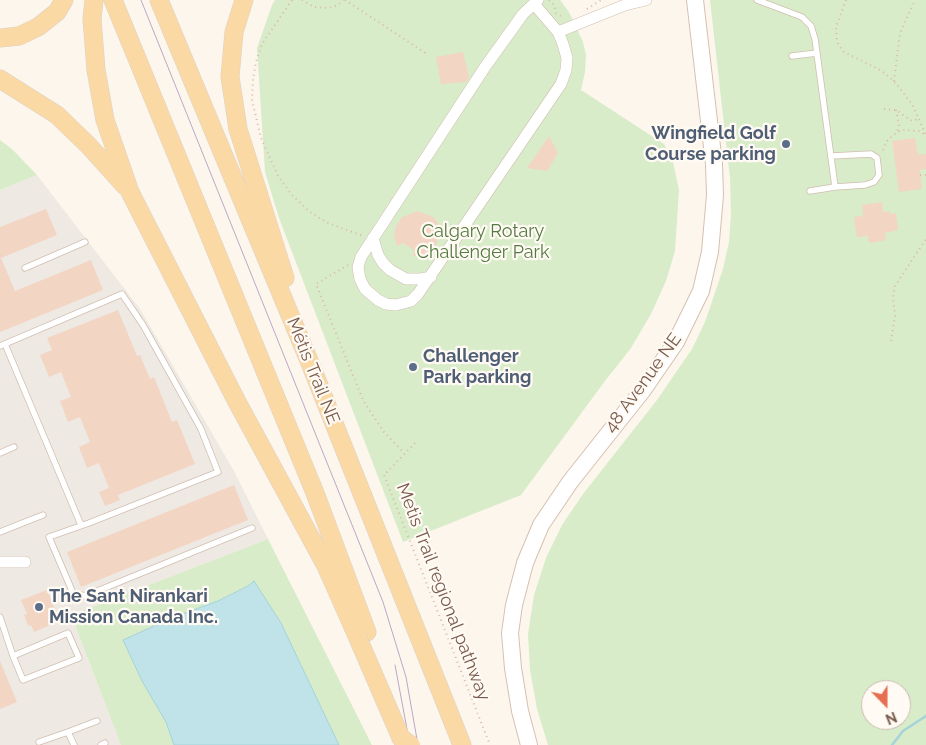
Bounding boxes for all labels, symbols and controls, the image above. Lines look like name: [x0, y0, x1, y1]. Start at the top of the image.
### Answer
place label: Wingfield Golf Course parking: [645, 123, 776, 166]
marker: Wingfield Golf Course parking: [780, 138, 792, 150]
park label: Calgary Rotary Challenger Park: [417, 221, 549, 264]
street label: Métis Trail NE: [282, 315, 344, 427]
street label: 48 Avenue NE: [600, 329, 686, 437]
place label: Challenger Park parking: [423, 346, 531, 388]
marker: Challenger Park parking: [407, 361, 419, 373]
street label: Metis Trail regional pathway: [391, 480, 495, 704]
place label: The Sant Nirankari Mission Canada Inc.: [49, 586, 218, 628]
marker: The Sant Nirankari Mission Canada Inc.: [33, 601, 45, 613]
north arrow: [861, 680, 911, 730]
text: N: [883, 709, 899, 727]

